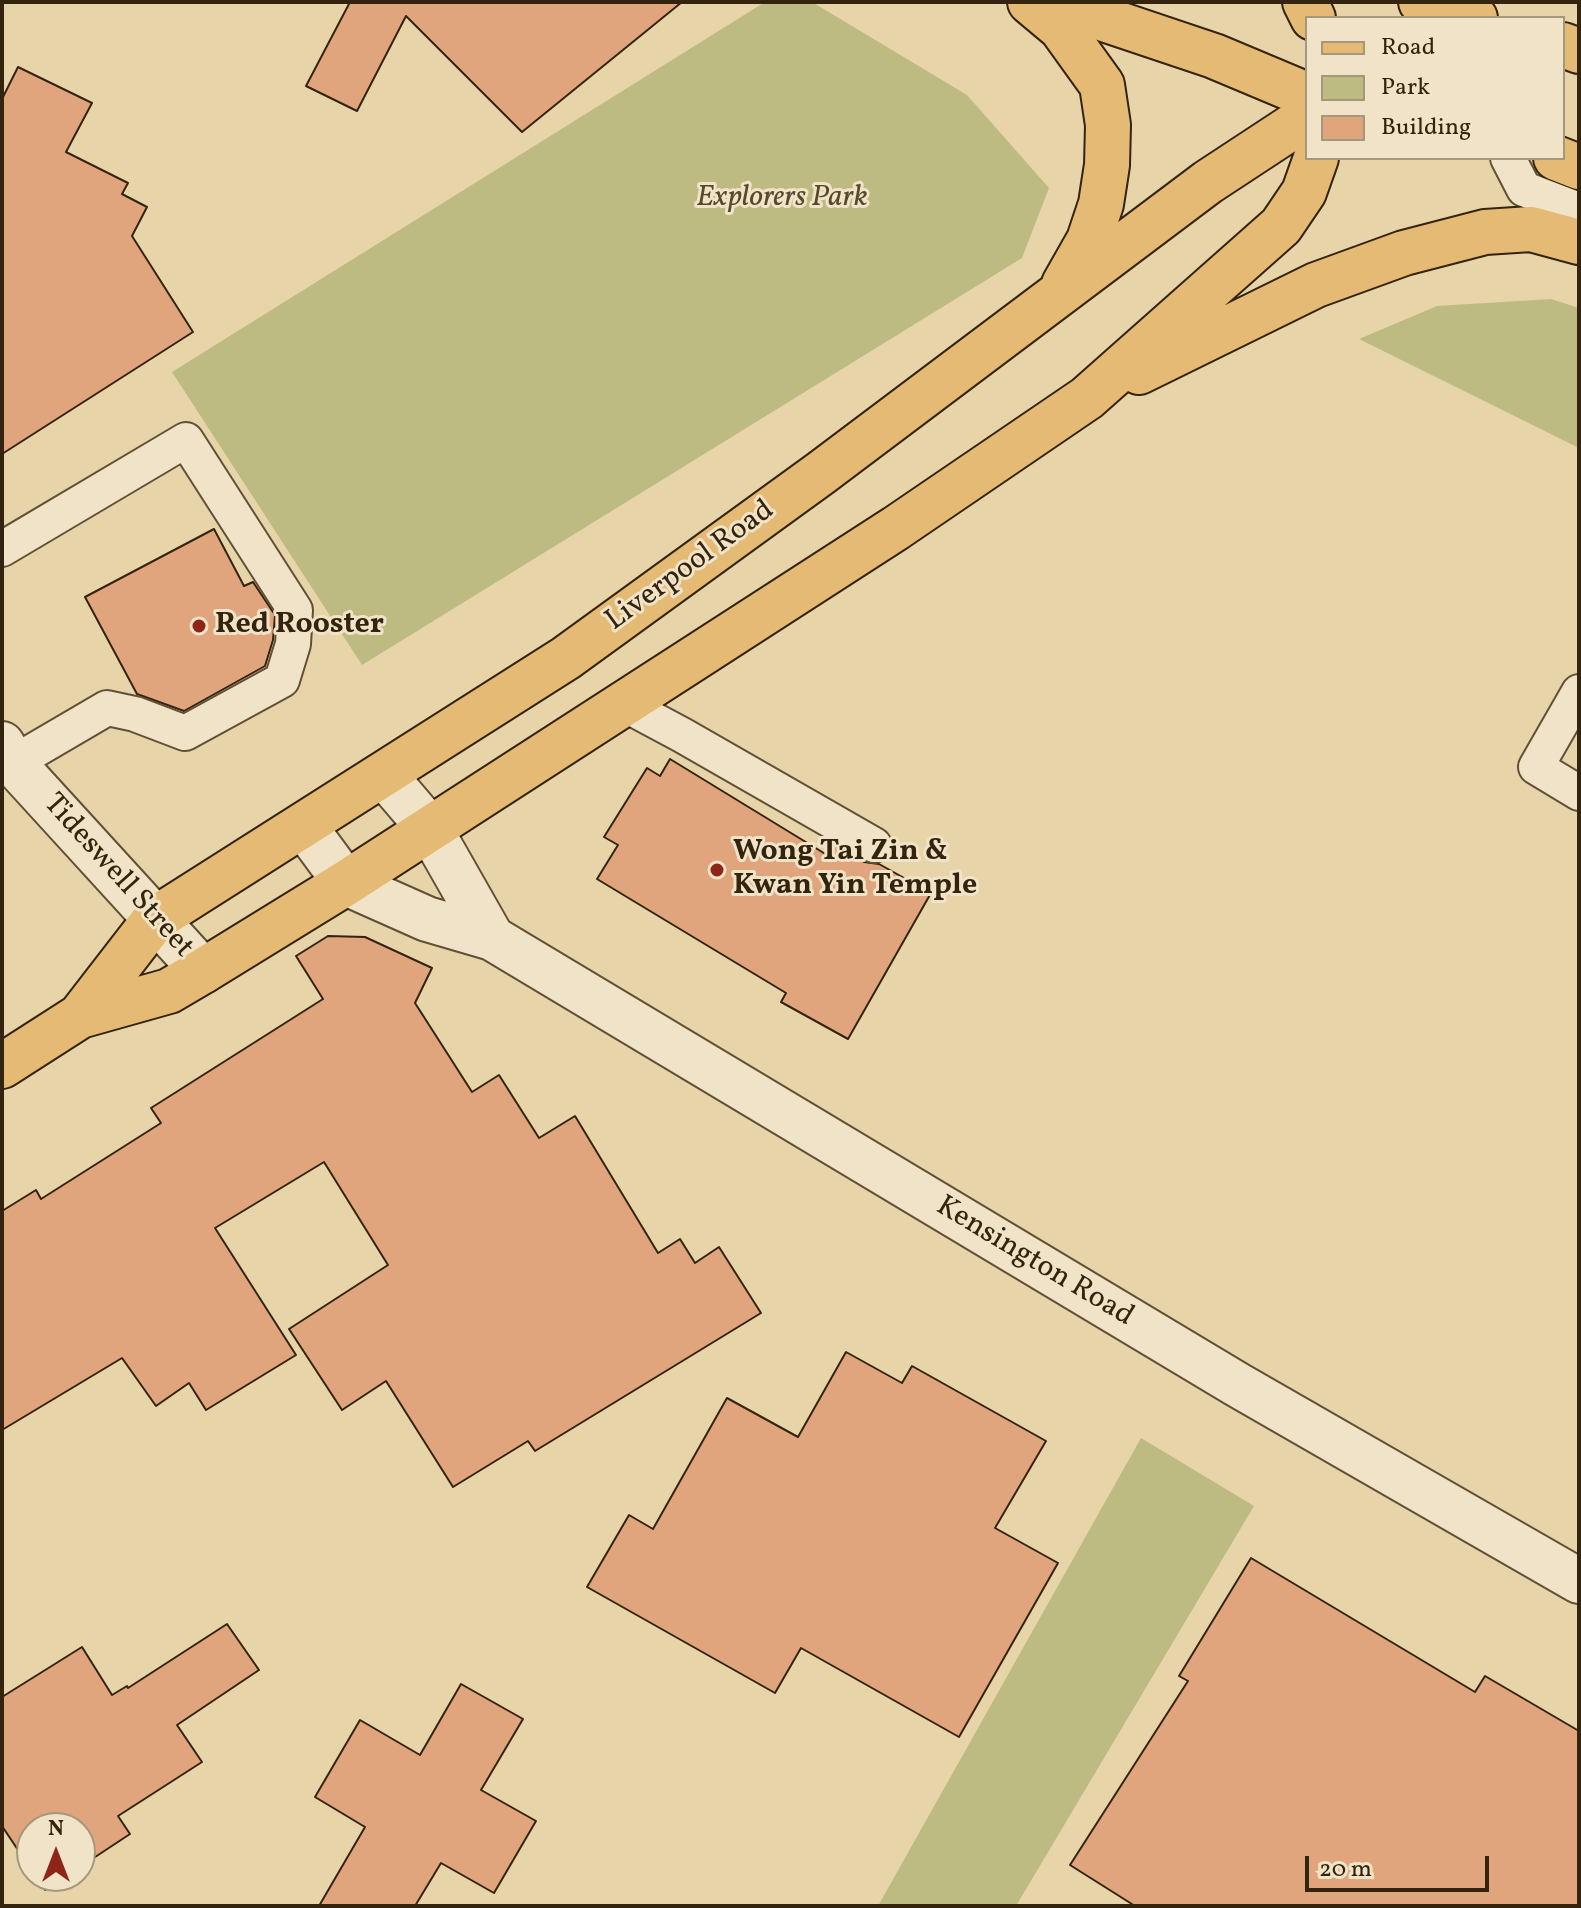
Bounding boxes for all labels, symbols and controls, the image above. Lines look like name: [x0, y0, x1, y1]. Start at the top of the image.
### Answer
legend: [1305, 16, 1565, 160]
text: Road: [1381, 31, 1435, 65]
text: Park: [1381, 71, 1430, 105]
text: Building: [1381, 111, 1471, 145]
park label: Explorers Park: [696, 181, 868, 217]
street label: Liverpool Road: [600, 494, 782, 640]
place label: Red Rooster: [215, 608, 384, 644]
marker: Red Rooster: [190, 617, 208, 635]
street label: Tideswell Street: [34, 788, 200, 966]
place label: Wong Tai Zin & Kwan Yin Temple: [733, 835, 977, 906]
marker: Wong Tai Zin & Kwan Yin Temple: [708, 861, 726, 879]
street label: Kensington Road: [929, 1190, 1139, 1336]
north arrow: [16, 1812, 96, 1892]
text: N: [48, 1814, 64, 1845]
scale bar: [1309, 1840, 1493, 1890]
text: 20 m: [1319, 1853, 1372, 1887]

